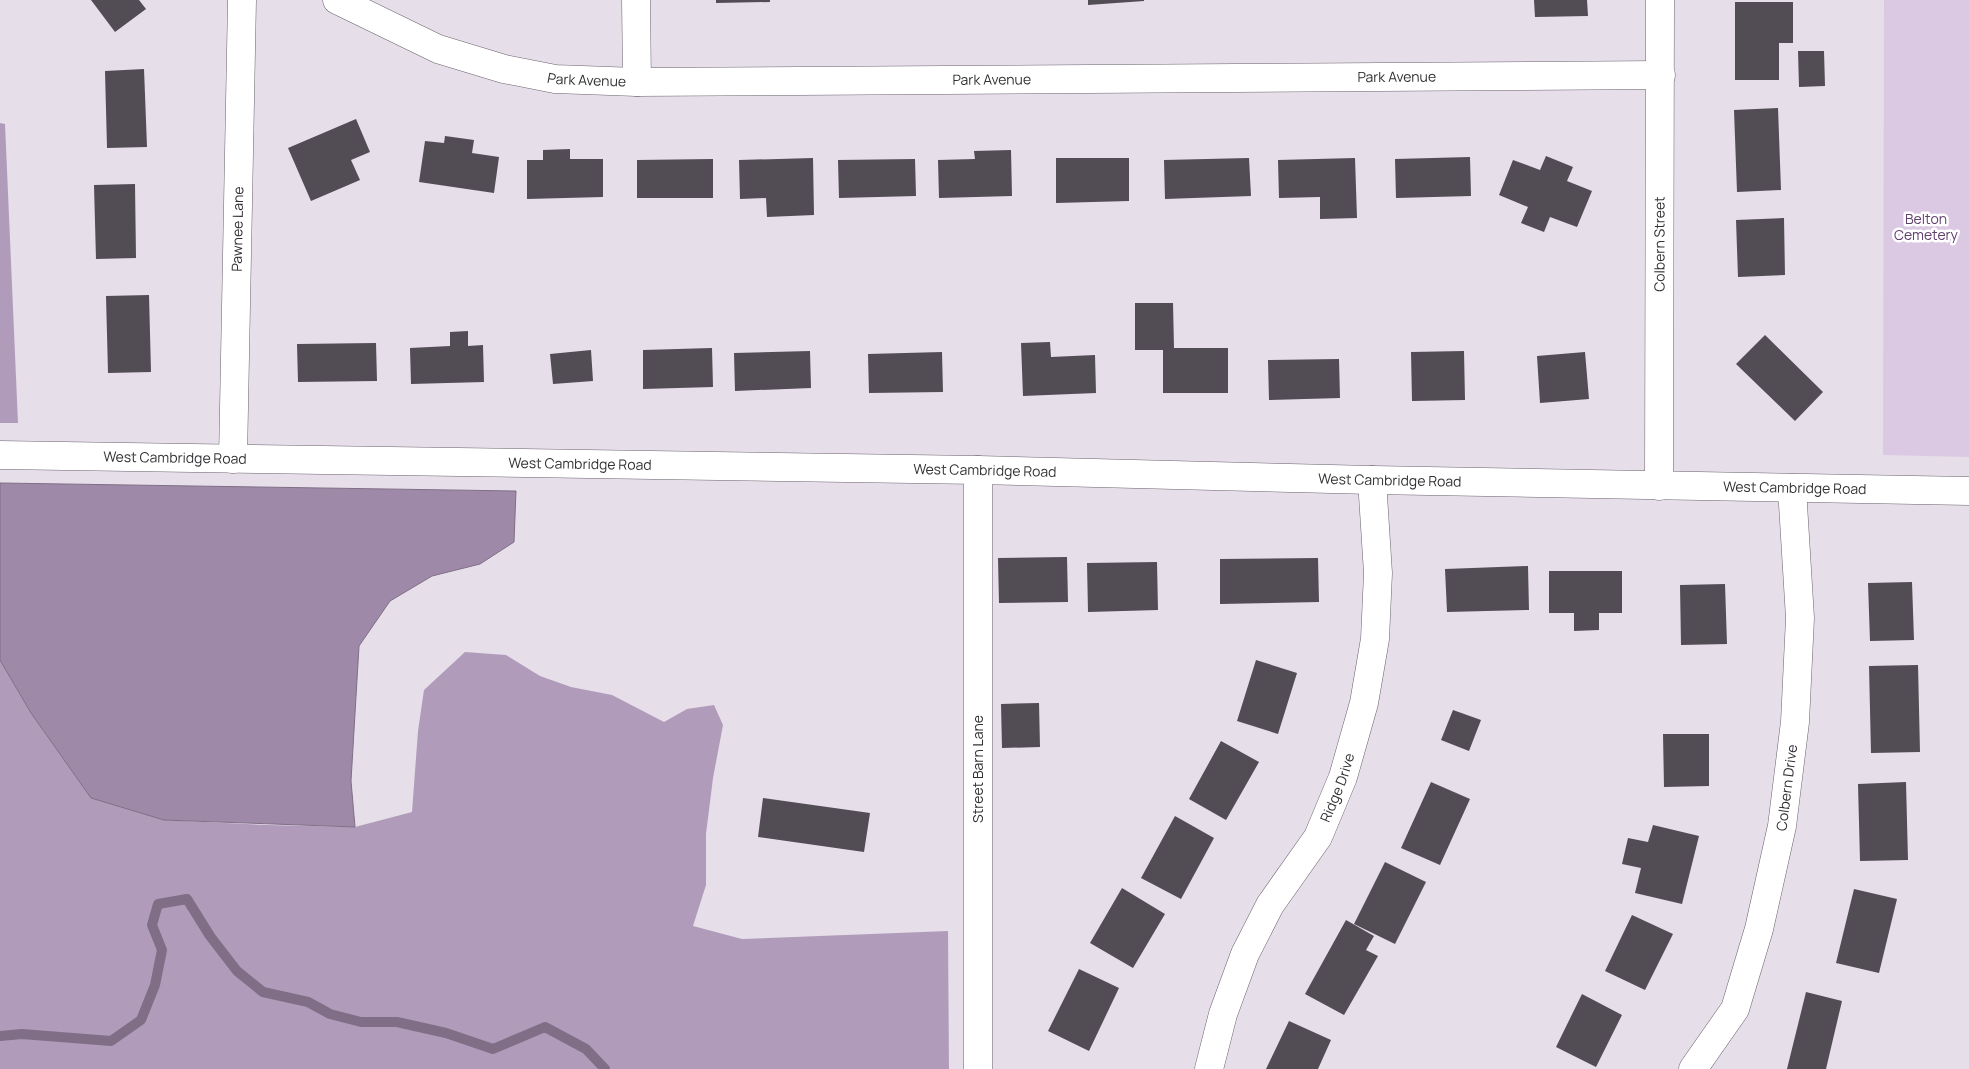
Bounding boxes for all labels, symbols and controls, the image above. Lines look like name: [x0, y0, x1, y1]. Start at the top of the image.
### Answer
street label: Park Avenue: [1357, 67, 1436, 86]
street label: Park Avenue: [546, 68, 626, 91]
street label: Park Avenue: [952, 69, 1031, 89]
street label: Pawnee Lane: [227, 186, 247, 272]
street label: Colbern Street: [1649, 196, 1669, 292]
park label: Belton Cemetery: [1894, 209, 1959, 244]
street label: West Cambridge Road: [103, 447, 247, 468]
street label: West Cambridge Road: [508, 453, 652, 474]
street label: West Cambridge Road: [913, 459, 1057, 481]
street label: West Cambridge Road: [1318, 469, 1462, 491]
street label: West Cambridge Road: [1723, 476, 1867, 498]
street label: Street Barn Lane: [968, 715, 987, 823]
street label: Colbern Drive: [1771, 743, 1801, 832]
street label: Ridge Drive: [1315, 751, 1358, 825]

